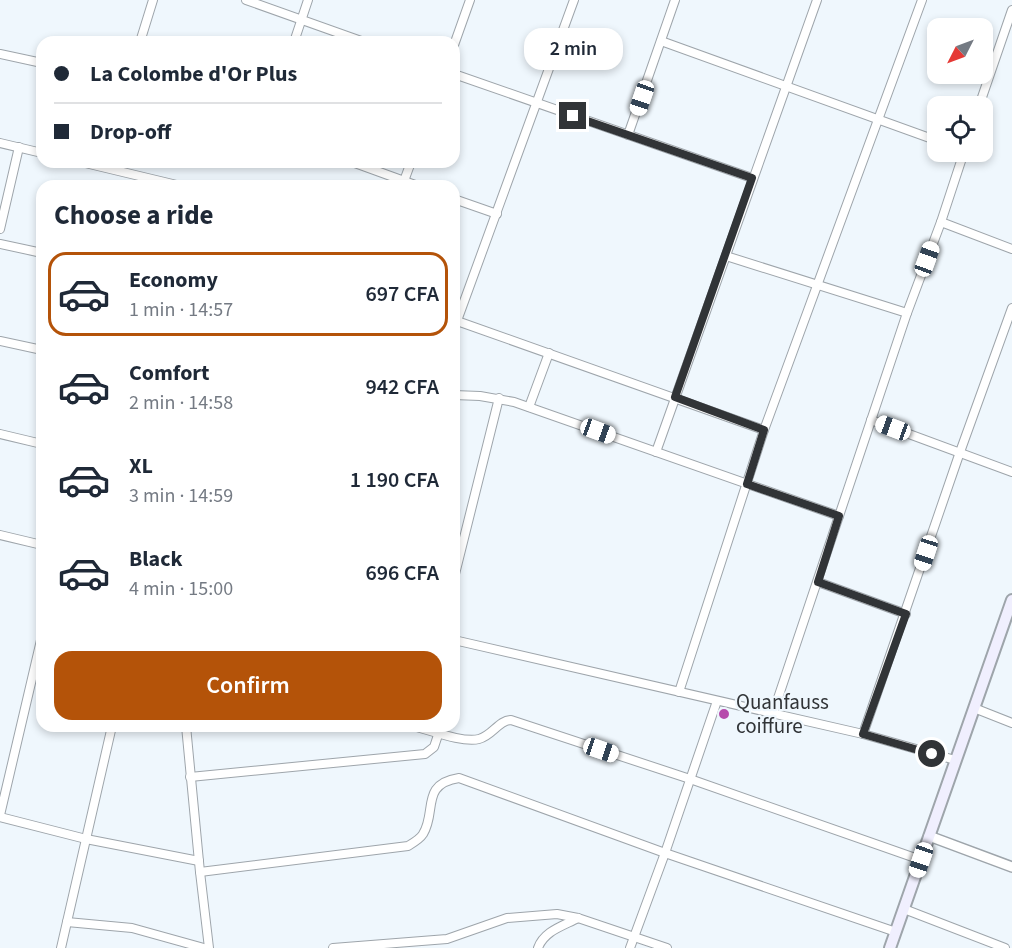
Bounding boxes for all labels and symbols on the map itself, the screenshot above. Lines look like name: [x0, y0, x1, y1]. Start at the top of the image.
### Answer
north arrow: [927, 18, 993, 84]
callout: 2 min: [524, 29, 622, 71]
car: [628, 78, 656, 118]
route end: [559, 102, 586, 129]
car: [912, 239, 942, 279]
car: [873, 413, 913, 443]
car: [578, 416, 618, 446]
car: [912, 533, 940, 573]
place label: Quanfauss coiffure: [736, 687, 829, 741]
marker: Quanfauss coiffure: [717, 707, 731, 721]
car: [581, 736, 621, 764]
route start: [918, 740, 945, 767]
car: [907, 840, 935, 880]

